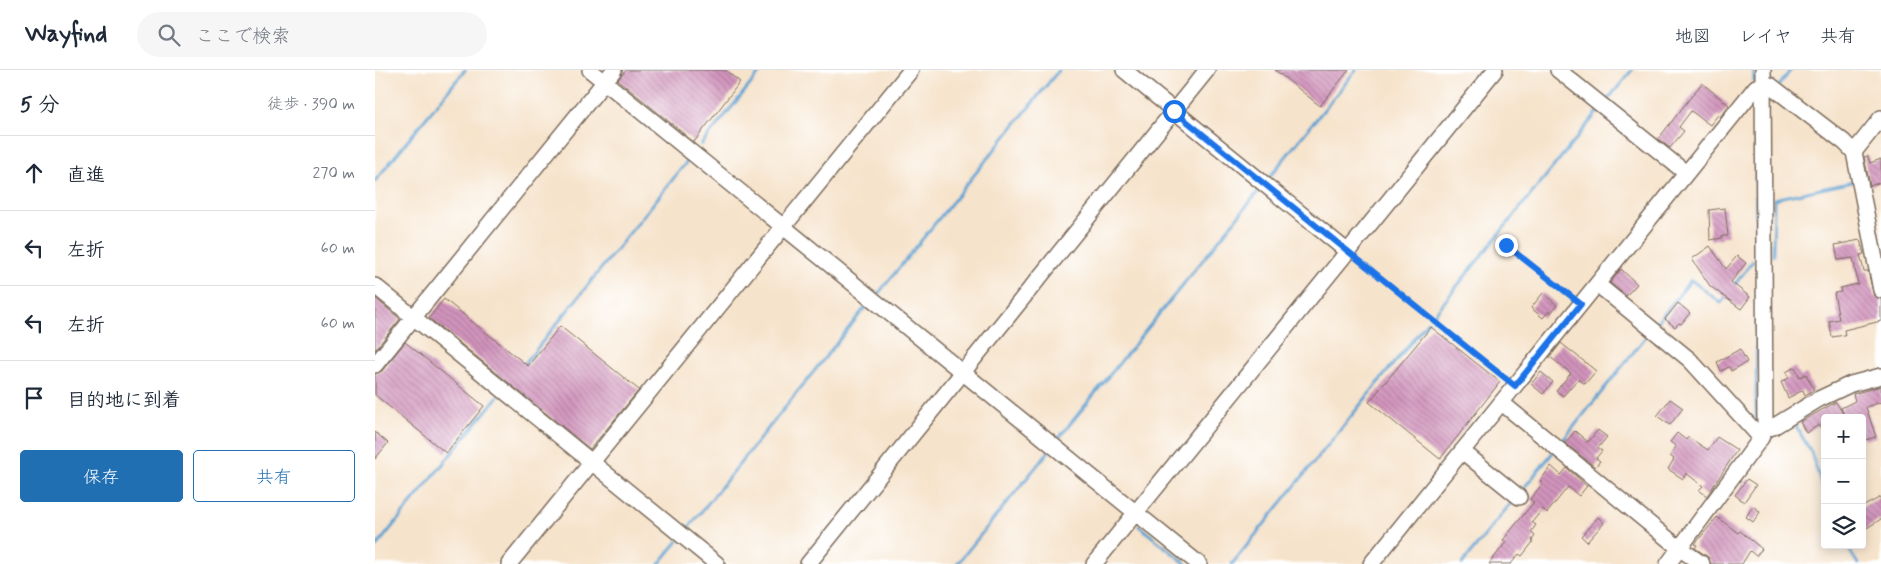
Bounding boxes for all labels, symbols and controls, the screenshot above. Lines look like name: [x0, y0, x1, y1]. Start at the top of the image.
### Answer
search box: [137, 12, 487, 57]
text: Wayfind: [25, 19, 107, 50]
icon: search: [155, 21, 183, 49]
text: ここで検索: [195, 24, 290, 49]
text: 地図: [1675, 25, 1711, 49]
text: レイヤ: [1739, 25, 1792, 49]
text: 共有: [1820, 25, 1856, 49]
text: 5 分: [20, 91, 59, 119]
text: 徒歩 · 390 m: [267, 94, 355, 115]
route start: [1163, 100, 1186, 123]
icon: ahead: [20, 159, 48, 187]
text: 直進: [67, 163, 105, 188]
text: 270 m: [312, 163, 355, 184]
icon: left: [20, 234, 48, 262]
route end: [1495, 234, 1518, 257]
text: 左折: [67, 238, 105, 263]
text: 60 m: [321, 238, 355, 259]
icon: left: [20, 309, 48, 337]
text: 左折: [67, 313, 105, 338]
text: 60 m: [321, 313, 355, 334]
icon: arrive: [20, 384, 48, 412]
text: 目的地に到着: [67, 388, 181, 413]
map controls: [1821, 414, 1866, 549]
button: +: [1821, 414, 1866, 459]
button: 保存: [20, 450, 183, 502]
button: 共有: [193, 450, 355, 502]
button: −: [1821, 459, 1866, 504]
button: layers: [1821, 504, 1866, 549]

